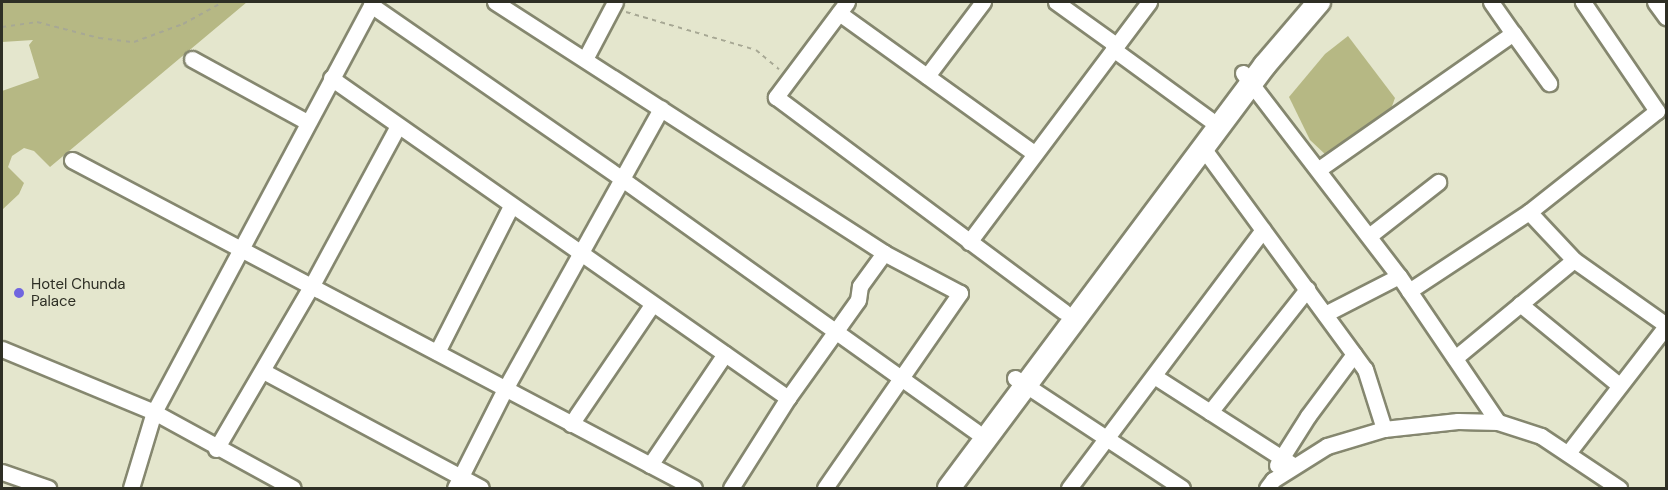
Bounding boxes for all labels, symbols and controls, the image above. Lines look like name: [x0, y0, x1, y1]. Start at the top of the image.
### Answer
place label: Hotel Chunda Palace: [31, 275, 125, 310]
marker: Hotel Chunda Palace: [12, 286, 26, 300]

